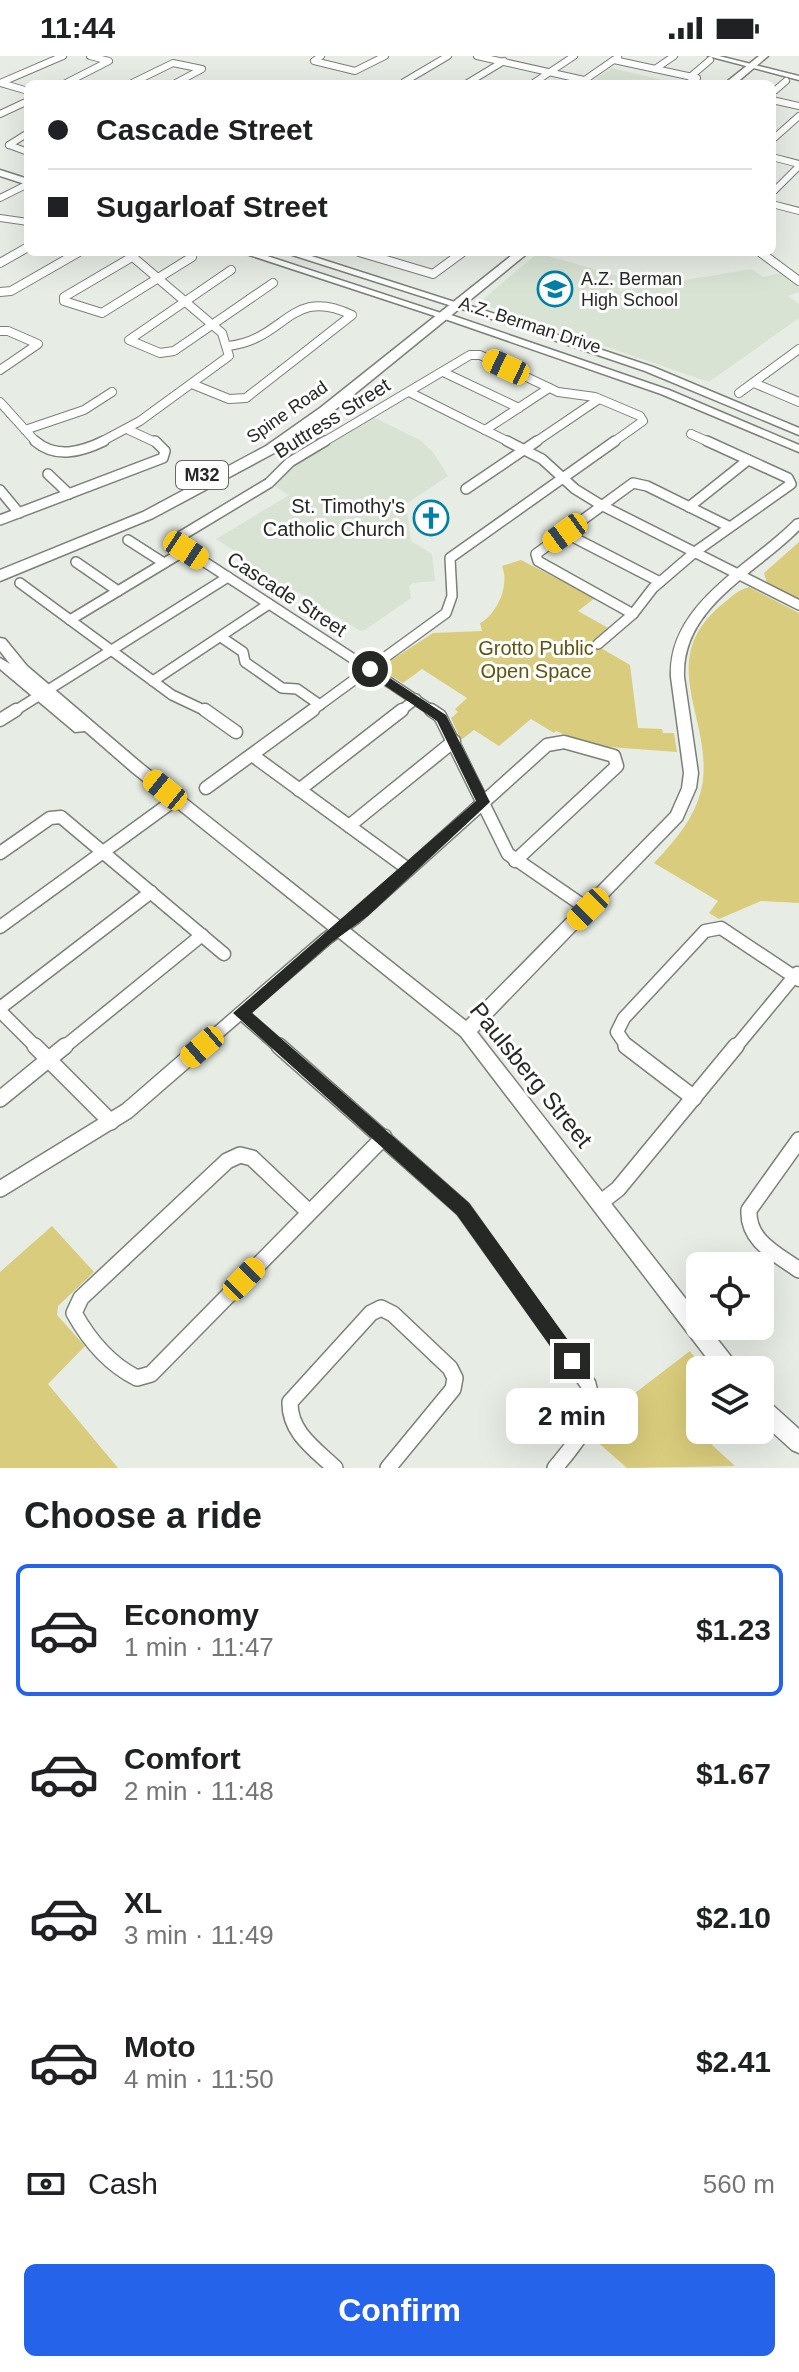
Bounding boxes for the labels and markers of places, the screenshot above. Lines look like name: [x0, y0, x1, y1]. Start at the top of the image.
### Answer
place label: A.Z. Berman High School: [581, 269, 682, 310]
school or university icon: A.Z. Berman High School: [536, 270, 574, 308]
place label: St. Timothy's Catholic Church: [263, 495, 405, 540]
church icon: St. Timothy's Catholic Church: [412, 499, 450, 537]

